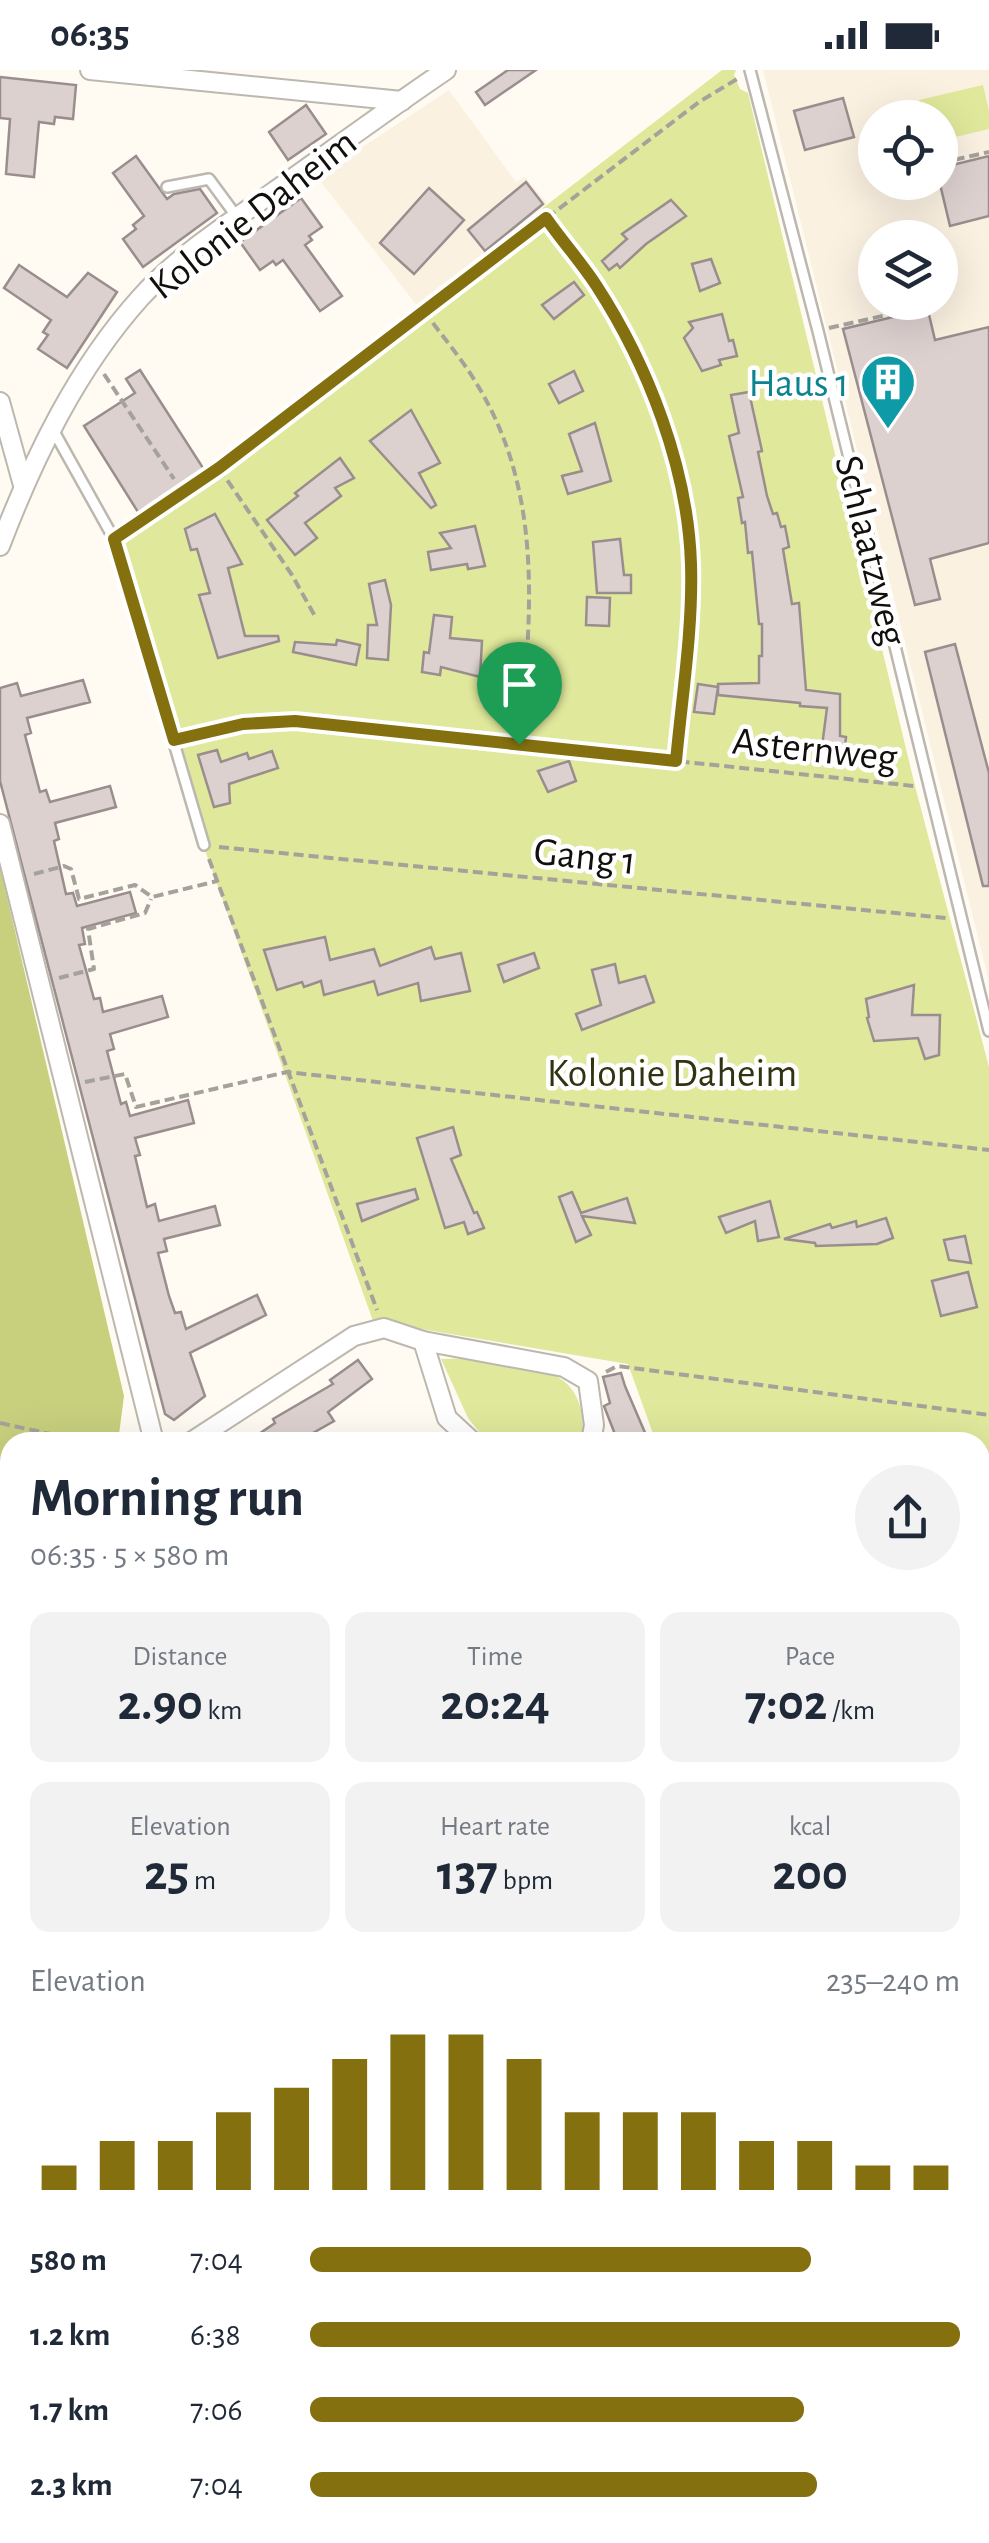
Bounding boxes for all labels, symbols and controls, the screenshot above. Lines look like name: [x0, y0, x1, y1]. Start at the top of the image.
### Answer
text: 06:35: [50, 16, 130, 54]
map controls: [858, 100, 958, 320]
button: locate: [858, 100, 958, 200]
street label: Kolonie Daheim: [142, 122, 364, 307]
button: layers: [858, 220, 958, 320]
building icon: Haus 1: [858, 352, 918, 431]
place label: Haus 1: [748, 364, 849, 404]
street label: Schlaatzweg: [827, 451, 913, 650]
pin: [477, 642, 562, 745]
icon: arrive: [492, 657, 547, 712]
street label: Asternweg: [731, 721, 900, 779]
street label: Gang 1: [532, 832, 638, 882]
park label: Kolonie Daheim: [547, 1054, 797, 1094]
button: share: [855, 1465, 960, 1570]
text: Morning run: [30, 1471, 304, 1526]
text: 06:35 · 5 × 580 m: [30, 1539, 229, 1571]
text: Distance: [133, 1643, 227, 1671]
text: Time: [467, 1643, 523, 1671]
text: Pace: [785, 1643, 835, 1671]
text: 2.90: [118, 1679, 203, 1729]
text: 20:24: [440, 1679, 550, 1729]
text: 7:02: [745, 1679, 827, 1729]
text: km: [203, 1697, 243, 1725]
text: /km: [827, 1697, 875, 1725]
text: Elevation: [129, 1813, 231, 1841]
text: Heart rate: [440, 1813, 550, 1841]
text: kcal: [789, 1813, 831, 1841]
text: 25: [144, 1849, 189, 1899]
text: 137: [437, 1849, 498, 1899]
text: 200: [772, 1849, 848, 1899]
text: m: [189, 1867, 216, 1895]
text: bpm: [498, 1867, 553, 1895]
text: Elevation: [30, 1965, 146, 1997]
text: 235–240 m: [826, 1965, 960, 1997]
text: 580 m: [30, 2244, 107, 2276]
text: 7:04: [190, 2244, 243, 2276]
text: 1.2 km: [30, 2319, 110, 2351]
text: 6:38: [190, 2319, 241, 2351]
text: 1.7 km: [30, 2394, 109, 2426]
text: 7:06: [190, 2394, 243, 2426]
text: 2.3 km: [30, 2469, 113, 2501]
text: 7:04: [190, 2469, 243, 2501]

